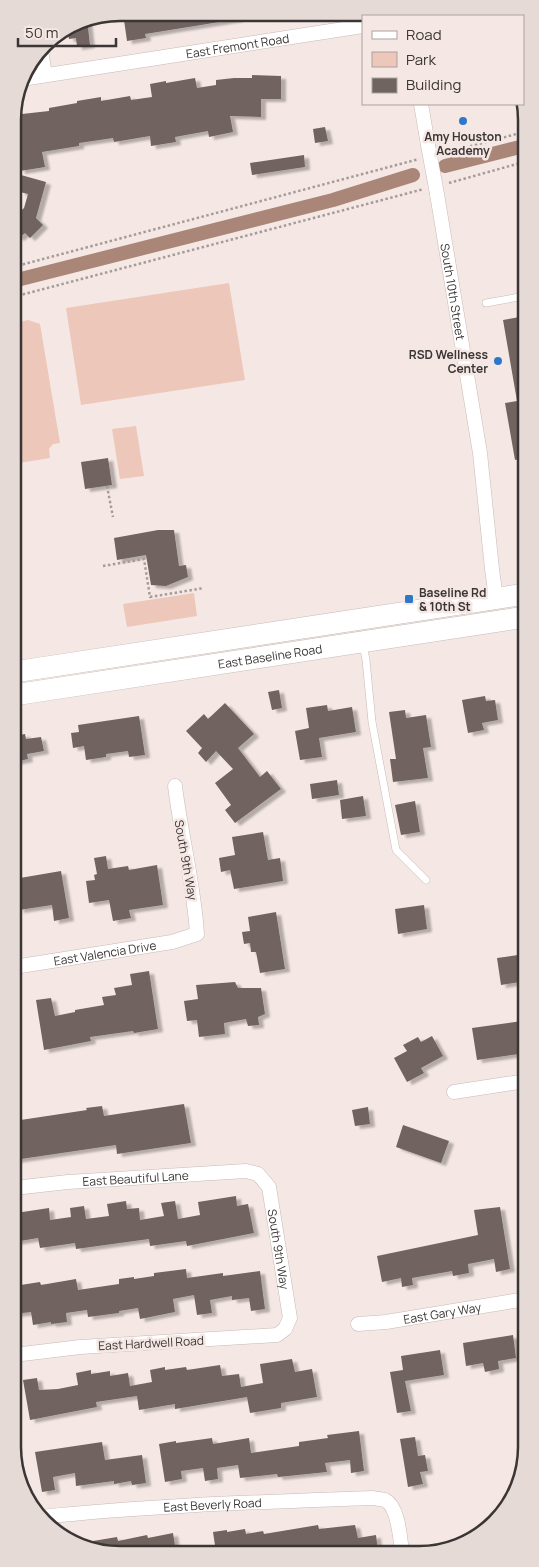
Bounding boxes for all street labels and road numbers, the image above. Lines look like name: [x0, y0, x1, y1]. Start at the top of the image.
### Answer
street label: East Fremont Road: [185, 29, 290, 62]
street label: South 10th Street: [437, 242, 470, 341]
street label: East Baseline Road: [217, 640, 323, 672]
street label: South 9th Way: [171, 819, 202, 902]
street label: East Valencia Drive: [52, 936, 157, 969]
street label: East Beautiful Lane: [82, 1166, 189, 1190]
street label: South 9th Way: [264, 1208, 294, 1291]
street label: East Gary Way: [402, 1298, 483, 1328]
street label: East Hardwell Road: [98, 1332, 204, 1354]
street label: East Beverly Road: [163, 1494, 262, 1515]

